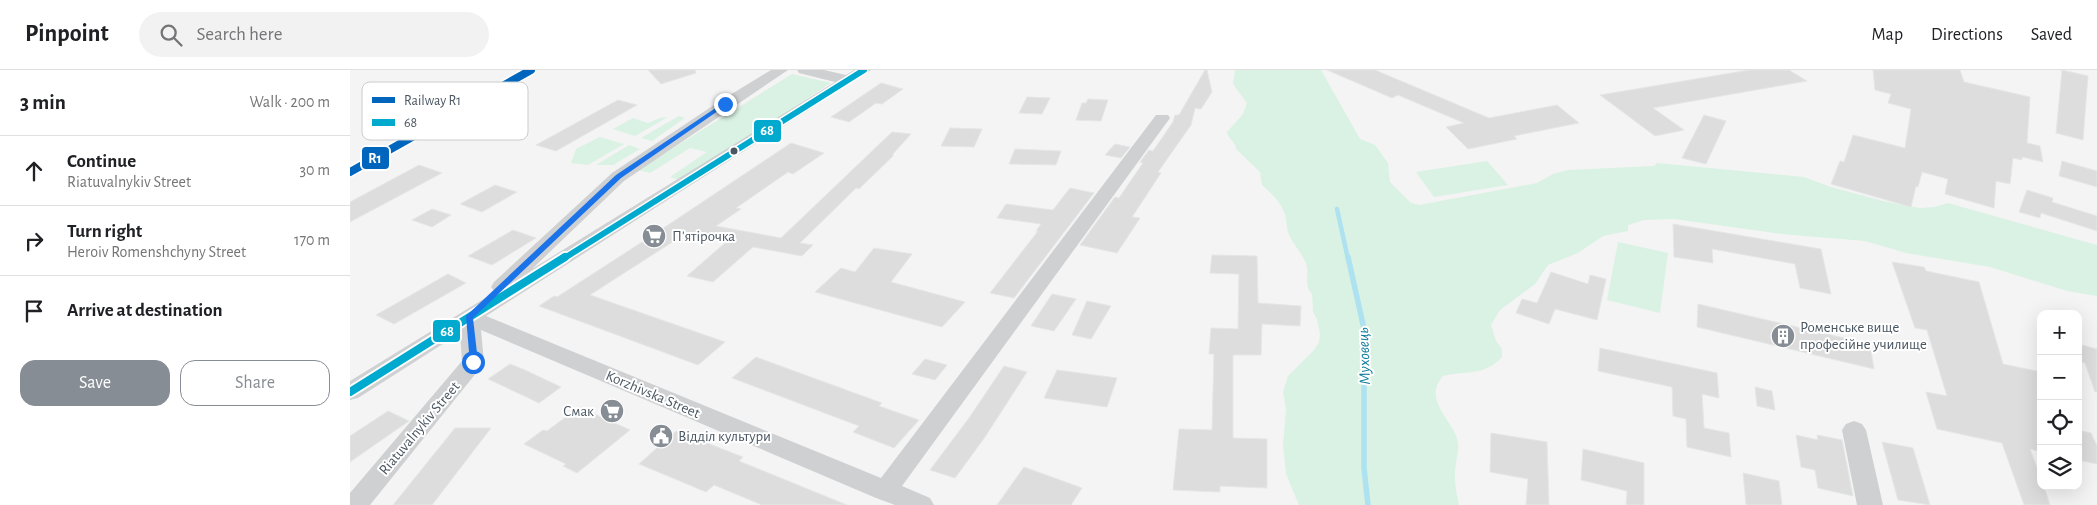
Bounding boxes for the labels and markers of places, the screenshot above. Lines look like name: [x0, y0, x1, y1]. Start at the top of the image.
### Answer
unlabelled marker: [729, 146, 739, 156]
supermarket icon: П'ятірочка: [641, 223, 667, 249]
place label: П'ятірочка: [672, 229, 735, 244]
place label: Роменське вище професійне училище: [1800, 320, 1927, 352]
building icon: Роменське вище професійне училище: [1770, 323, 1796, 349]
supermarket icon: Смак: [599, 398, 625, 424]
place label: Смак: [563, 404, 594, 419]
public building icon: Відділ культури: [648, 423, 674, 449]
place label: Відділ культури: [678, 429, 771, 444]

